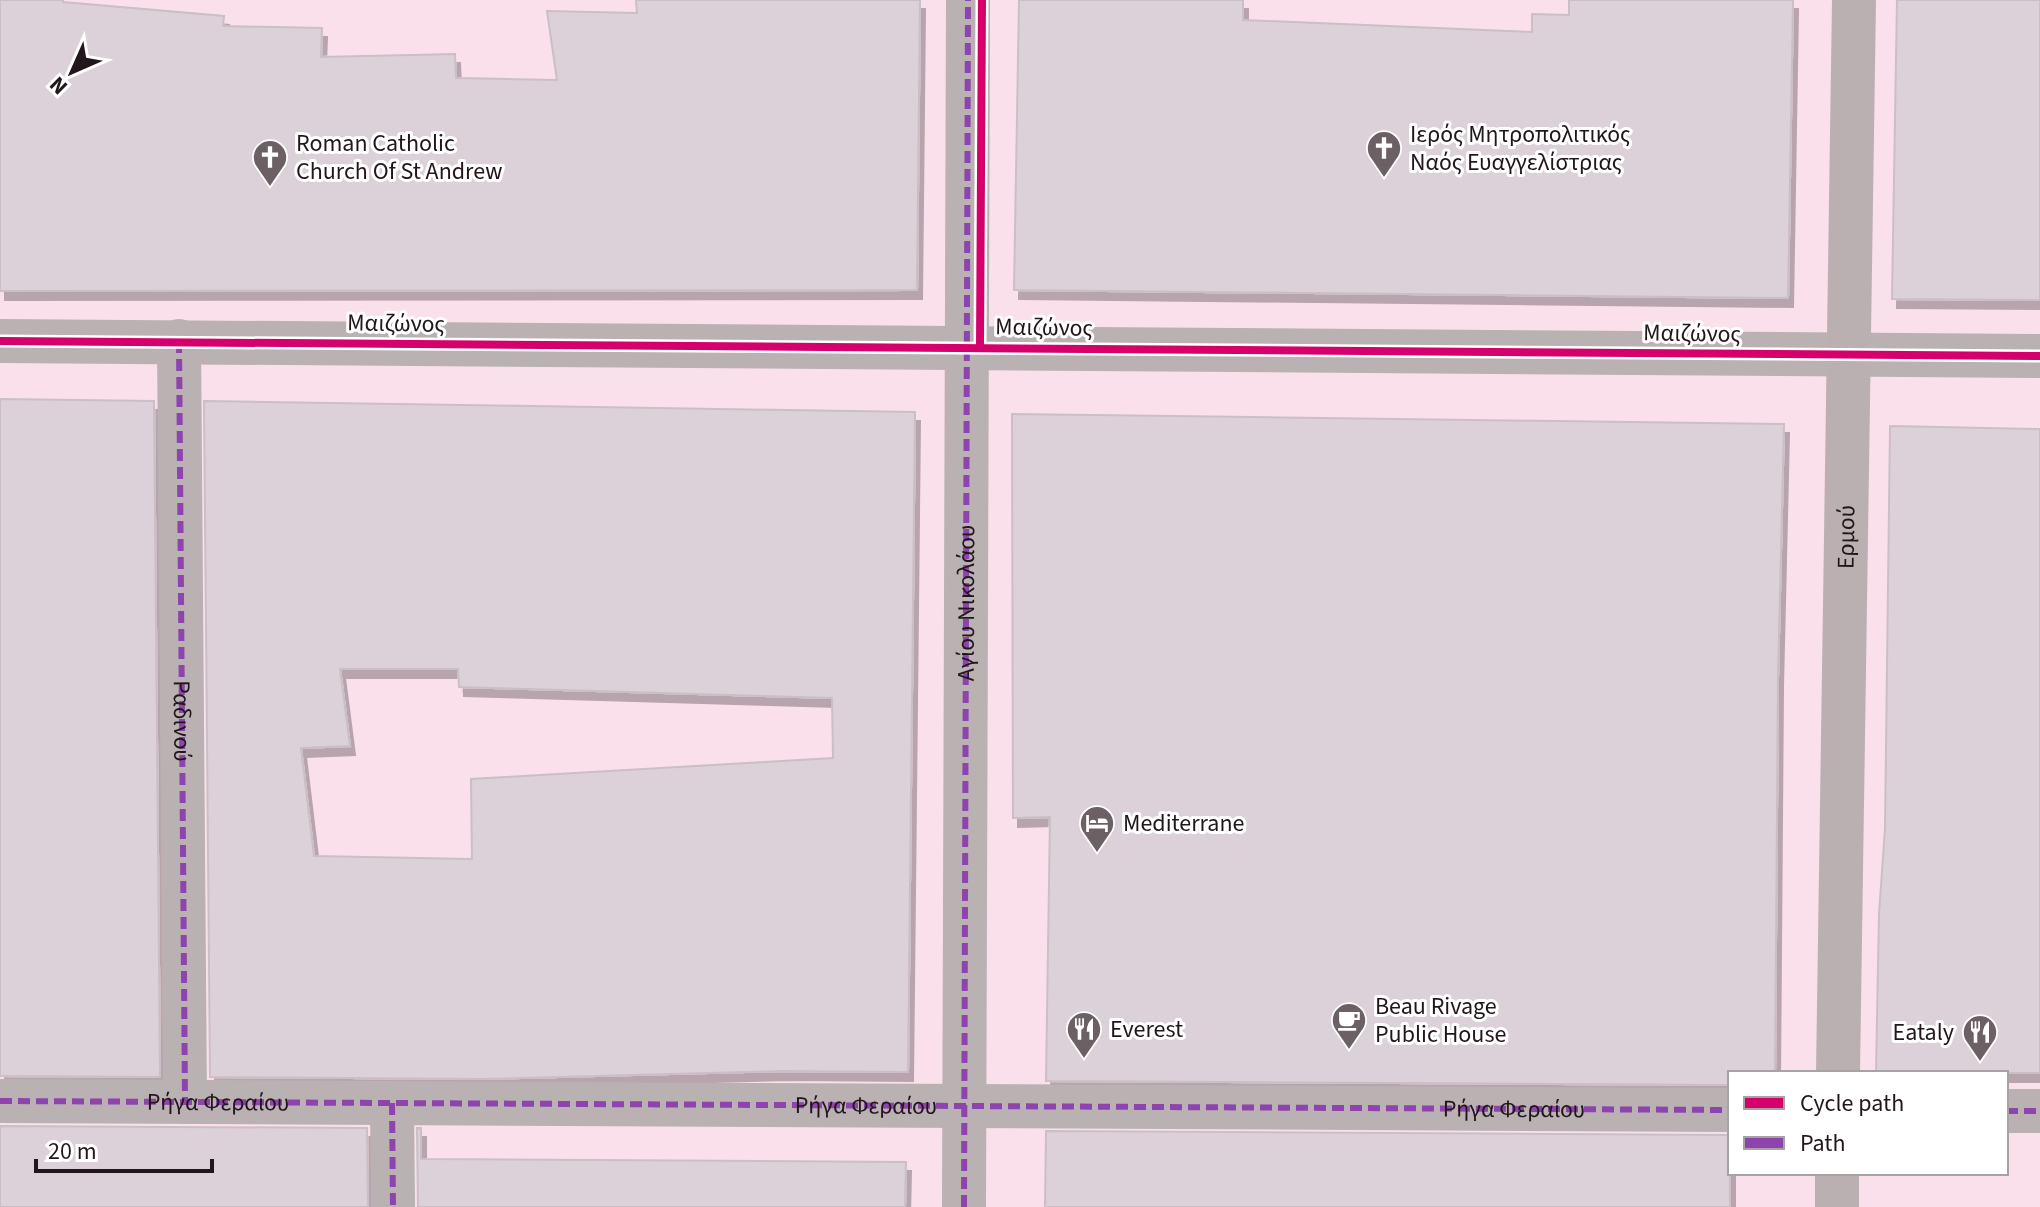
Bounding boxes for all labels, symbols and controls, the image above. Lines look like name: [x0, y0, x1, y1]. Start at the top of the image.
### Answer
north arrow: [32, 32, 112, 112]
text: N: [42, 69, 75, 102]
place label: Ιερός Μητροπολιτικός Ναός Ευαγγελίστριας: [1410, 117, 1630, 180]
place label: Roman Catholic Church Of St Andrew: [296, 126, 502, 189]
church icon: Ιερός Μητροπολιτικός Ναός Ευαγγελίστριας: [1365, 129, 1403, 179]
church icon: Roman Catholic Church Of St Andrew: [251, 138, 289, 188]
street label: Μαιζώνος: [347, 305, 445, 342]
street label: Μαιζώνος: [995, 309, 1093, 346]
street label: Μαιζώνος: [1643, 315, 1741, 352]
street label: Ερμού: [1829, 505, 1864, 569]
street label: Αγίου Νικολάου: [949, 525, 984, 681]
street label: Ραδινού: [164, 680, 199, 762]
hotel icon: Mediterrane: [1078, 804, 1116, 854]
place label: Mediterrane: [1123, 806, 1244, 841]
place label: Beau Rivage Public House: [1375, 989, 1506, 1052]
cafe icon: Beau Rivage Public House: [1330, 1001, 1368, 1051]
restaurant icon: Everest: [1065, 1010, 1103, 1060]
place label: Everest: [1110, 1012, 1183, 1047]
restaurant icon: Eataly: [1961, 1013, 1999, 1063]
place label: Eataly: [1893, 1015, 1954, 1050]
legend: [1728, 1071, 2008, 1175]
street label: Ρήγα Φεραίου: [147, 1085, 289, 1121]
text: Cycle path: [1800, 1086, 1904, 1121]
street label: Ρήγα Φεραίου: [795, 1088, 937, 1124]
street label: Ρήγα Φεραίου: [1443, 1092, 1585, 1127]
scale bar: [36, 1123, 212, 1173]
text: Path: [1800, 1126, 1846, 1161]
text: 20 m: [48, 1134, 97, 1169]

